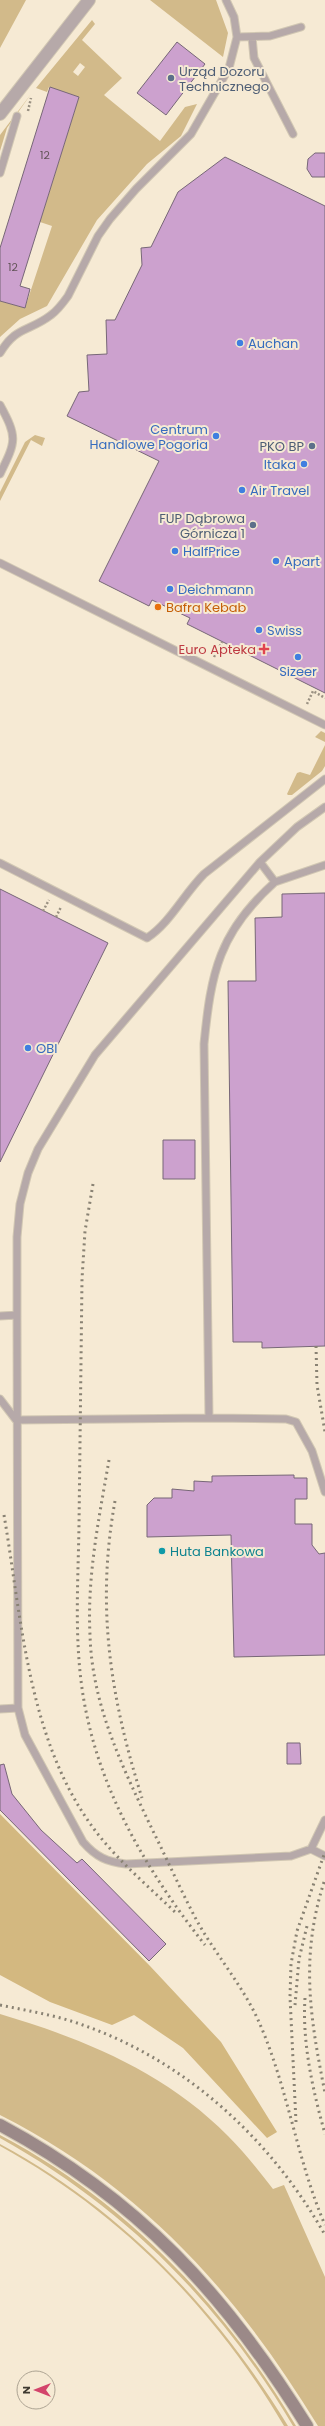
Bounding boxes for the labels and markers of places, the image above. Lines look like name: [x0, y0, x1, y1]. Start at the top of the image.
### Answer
place label: Urząd Dozoru Technicznego: [179, 62, 269, 96]
marker: Urząd Dozoru Technicznego: [166, 73, 176, 83]
place label: Auchan: [248, 334, 298, 353]
marker: Auchan: [235, 338, 245, 348]
place label: Centrum Handlowe Pogoria: [90, 420, 208, 454]
marker: Centrum Handlowe Pogoria: [211, 431, 221, 441]
place label: PKO BP: [260, 437, 304, 456]
marker: PKO BP: [307, 441, 317, 451]
place label: Itaka: [264, 455, 296, 474]
marker: Itaka: [299, 459, 309, 469]
place label: Air Travel: [250, 481, 310, 500]
marker: Air Travel: [237, 485, 247, 495]
place label: FUP Dąbrowa Górnicza 1: [159, 509, 245, 543]
marker: FUP Dąbrowa Górnicza 1: [248, 520, 258, 530]
place label: HalfPrice: [183, 542, 240, 561]
marker: HalfPrice: [170, 546, 180, 556]
place label: Apart: [284, 552, 320, 571]
marker: Apart: [271, 556, 281, 566]
place label: Deichmann: [178, 580, 253, 599]
marker: Deichmann: [165, 584, 175, 594]
place label: Bafra Kebab: [166, 598, 247, 617]
marker: Bafra Kebab: [153, 602, 163, 612]
place label: Swiss: [267, 621, 302, 640]
marker: Swiss: [254, 625, 264, 635]
place label: Euro Apteka: [179, 640, 256, 659]
marker: Euro Apteka: [259, 644, 269, 654]
marker: Sizeer: [293, 652, 303, 662]
place label: Sizeer: [279, 662, 317, 681]
place label: OBI: [36, 1039, 57, 1058]
marker: OBI: [23, 1043, 33, 1053]
place label: Huta Bankowa: [170, 1542, 264, 1561]
marker: Huta Bankowa: [157, 1546, 167, 1556]

